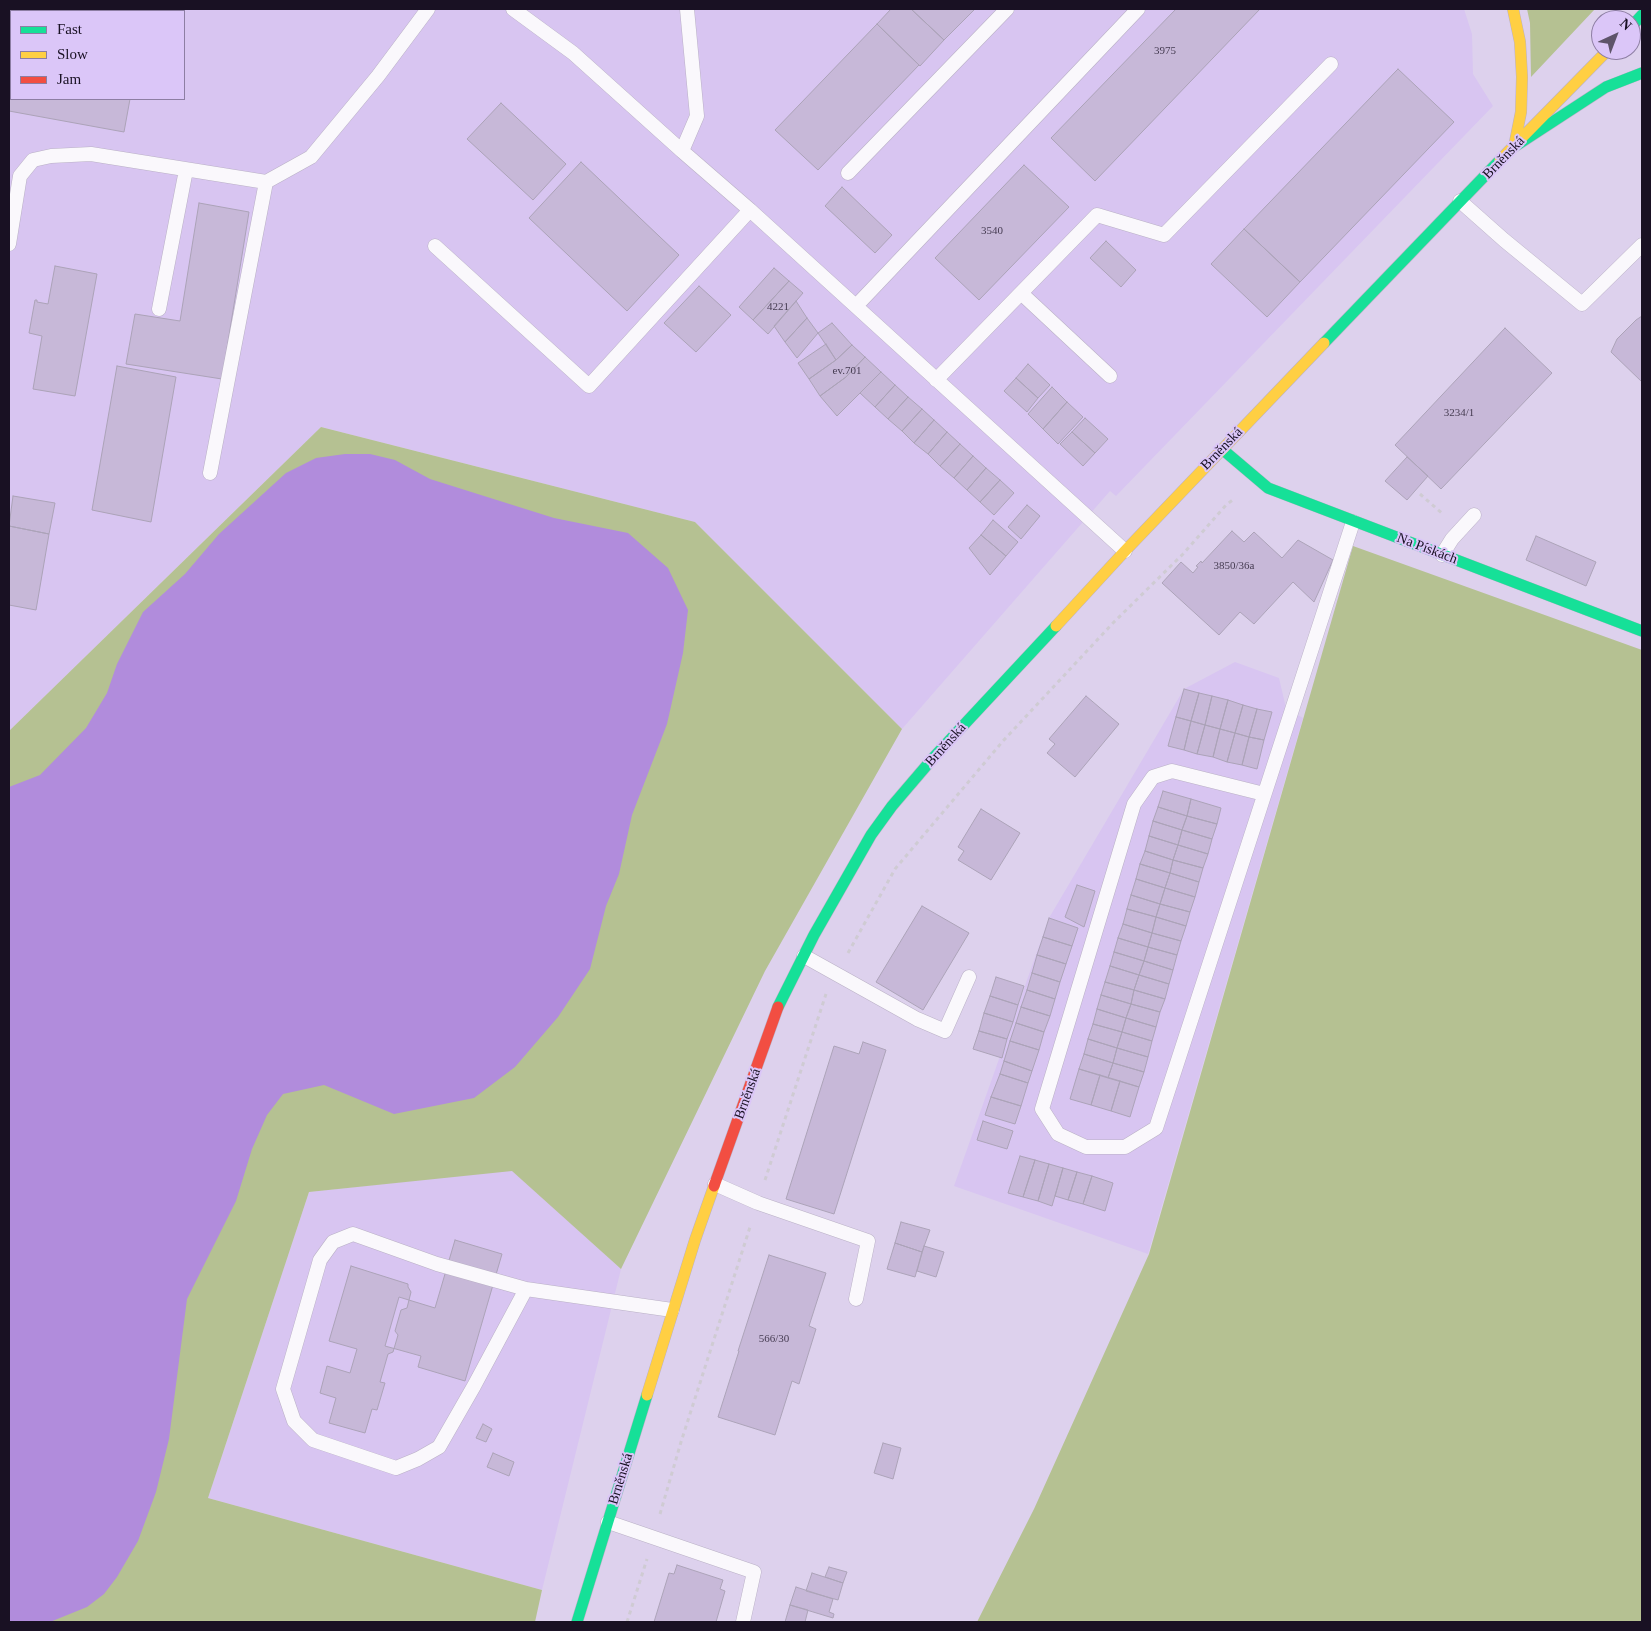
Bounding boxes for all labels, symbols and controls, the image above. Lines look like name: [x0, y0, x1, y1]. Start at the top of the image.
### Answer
legend: [10, 10, 185, 100]
north arrow: [1591, 10, 1641, 60]
text: N: [1617, 15, 1635, 33]
text: Fast: [57, 21, 82, 37]
house number: 3975: [1154, 44, 1176, 58]
text: Slow: [57, 46, 88, 62]
text: Jam: [57, 71, 81, 87]
street label: Brněnská: [1480, 133, 1528, 183]
house number: 3540: [981, 224, 1003, 238]
house number: 4221: [767, 300, 789, 314]
house number: ev.701: [833, 364, 861, 378]
house number: 3234/1: [1444, 406, 1474, 420]
street label: Brněnská: [1198, 424, 1246, 474]
street label: Na Pískách: [1394, 530, 1460, 568]
house number: 3850/36a: [1214, 559, 1254, 573]
street label: Brněnská: [922, 720, 970, 770]
street label: Brněnská: [731, 1066, 765, 1122]
house number: 566/30: [759, 1332, 789, 1346]
street label: Brněnská: [605, 1451, 637, 1507]

